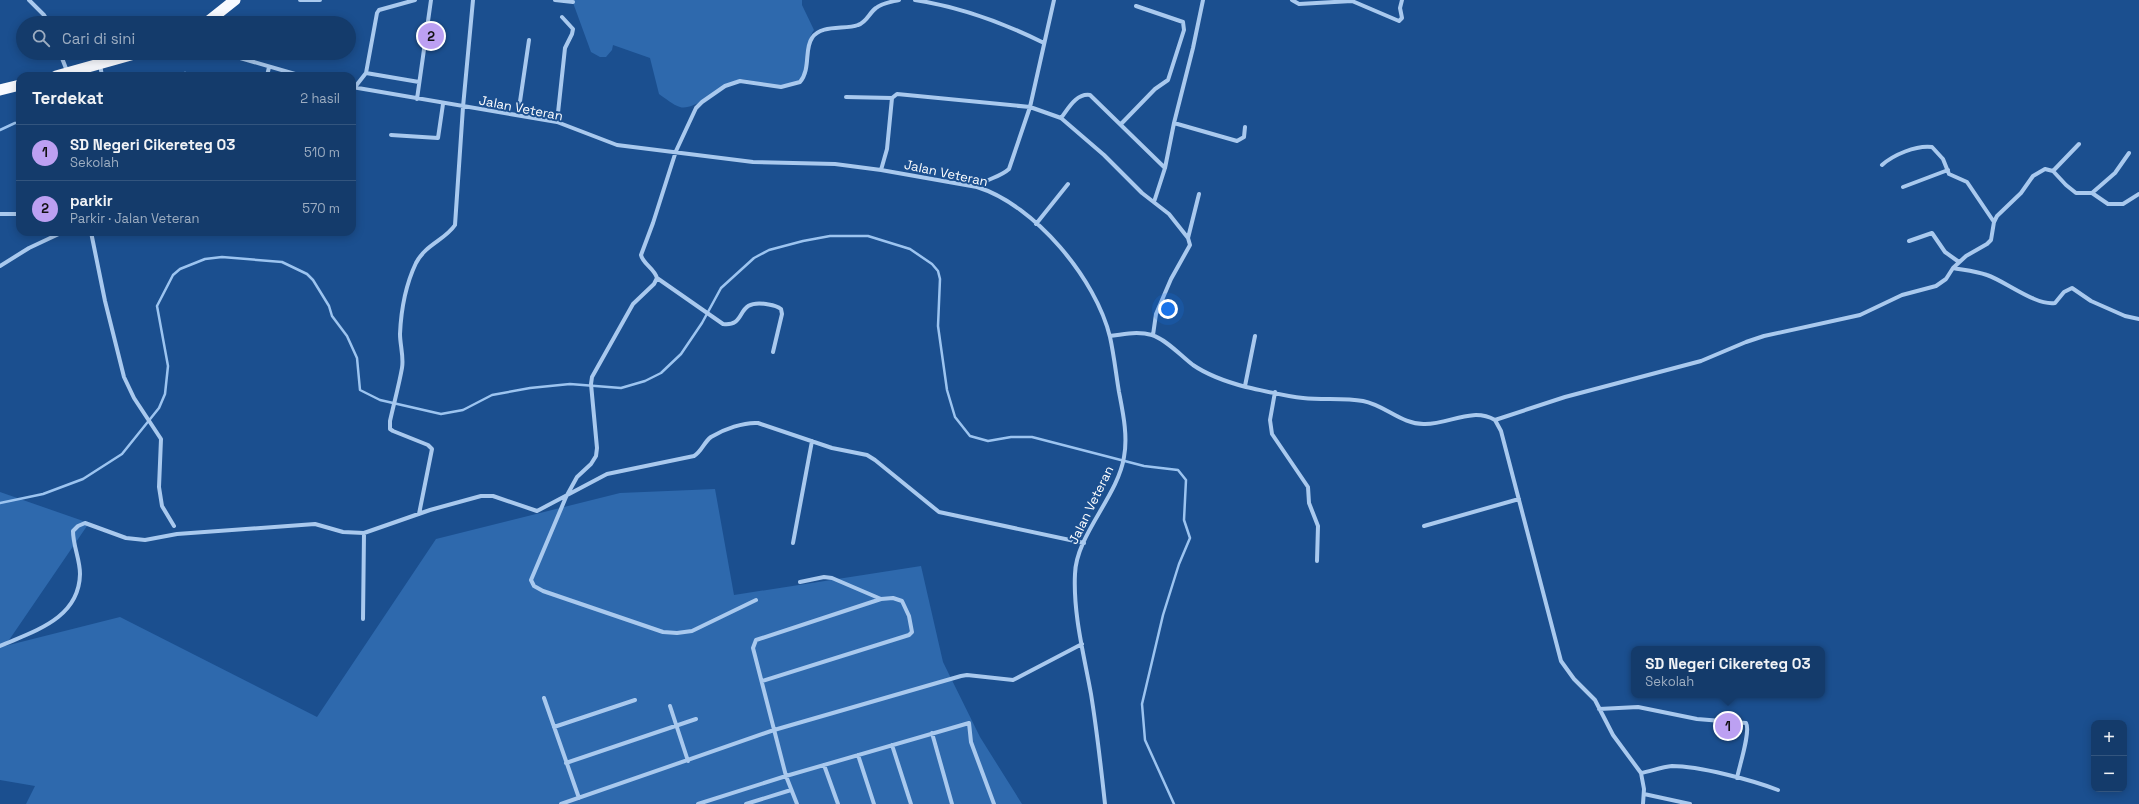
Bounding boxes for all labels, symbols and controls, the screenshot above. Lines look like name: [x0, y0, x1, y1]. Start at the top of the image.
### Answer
search box: [16, 16, 356, 60]
pin: 2: [418, 21, 444, 51]
icon: search: [30, 27, 52, 49]
text: Cari di sini: [62, 29, 135, 48]
text: Terdekat: [32, 87, 104, 109]
text: 2 hasil: [300, 90, 340, 107]
street label: Jalan Veteran: [478, 92, 564, 124]
text: SD Negeri Cikereteg 03: [70, 135, 235, 154]
text: 1: [42, 144, 48, 161]
text: 510 m: [304, 144, 340, 161]
text: Sekolah: [70, 154, 119, 171]
street label: Jalan Veteran: [903, 156, 989, 190]
text: parkir: [70, 191, 113, 210]
text: 2: [41, 200, 49, 217]
text: 570 m: [302, 200, 340, 217]
text: Parkir · Jalan Veteran: [70, 210, 199, 227]
your location: [1158, 299, 1178, 319]
street label: Jalan Veteran: [1065, 463, 1117, 547]
popup: [1631, 646, 1825, 698]
text: SD Negeri Cikereteg 03: [1645, 654, 1811, 673]
text: Sekolah: [1645, 673, 1694, 690]
pin: 1: [1715, 711, 1741, 741]
map controls: [2091, 720, 2127, 792]
button: +: [2091, 720, 2127, 756]
button: −: [2091, 756, 2127, 792]

